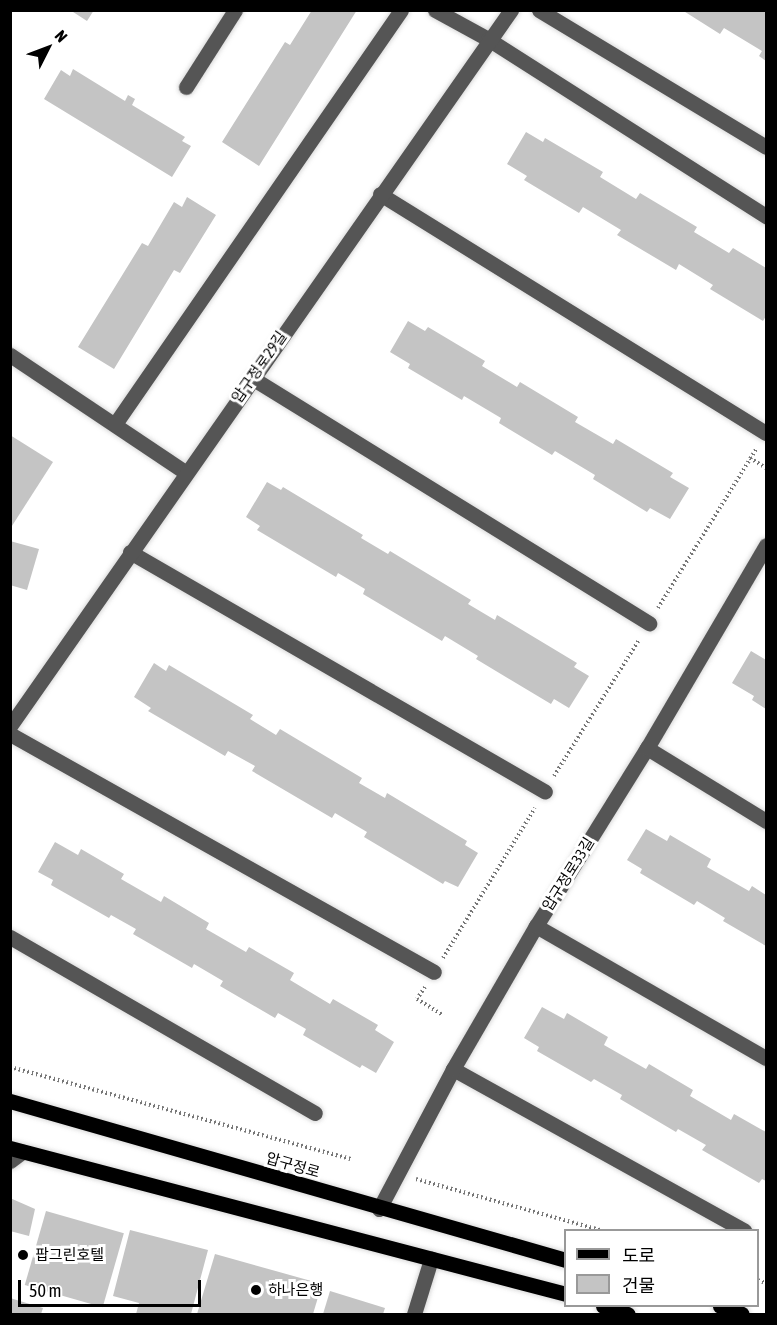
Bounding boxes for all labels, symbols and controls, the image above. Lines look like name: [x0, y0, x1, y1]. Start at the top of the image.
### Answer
north arrow: [18, 18, 78, 78]
text: N: [52, 26, 71, 45]
street label: 압구정로29길: [228, 328, 290, 406]
street label: 압구정로33길: [538, 834, 598, 914]
street label: 압구정로: [264, 1149, 322, 1181]
legend: [564, 1229, 759, 1307]
text: 도로: [622, 1245, 655, 1266]
place label: 팝그린호텔: [35, 1246, 104, 1264]
marker: 팝그린호텔: [16, 1248, 30, 1262]
scale bar: [21, 1268, 204, 1306]
text: 건물: [622, 1275, 655, 1296]
text: 50 m: [29, 1280, 61, 1301]
place label: 하나은행: [268, 1281, 323, 1299]
marker: 하나은행: [249, 1283, 263, 1297]

